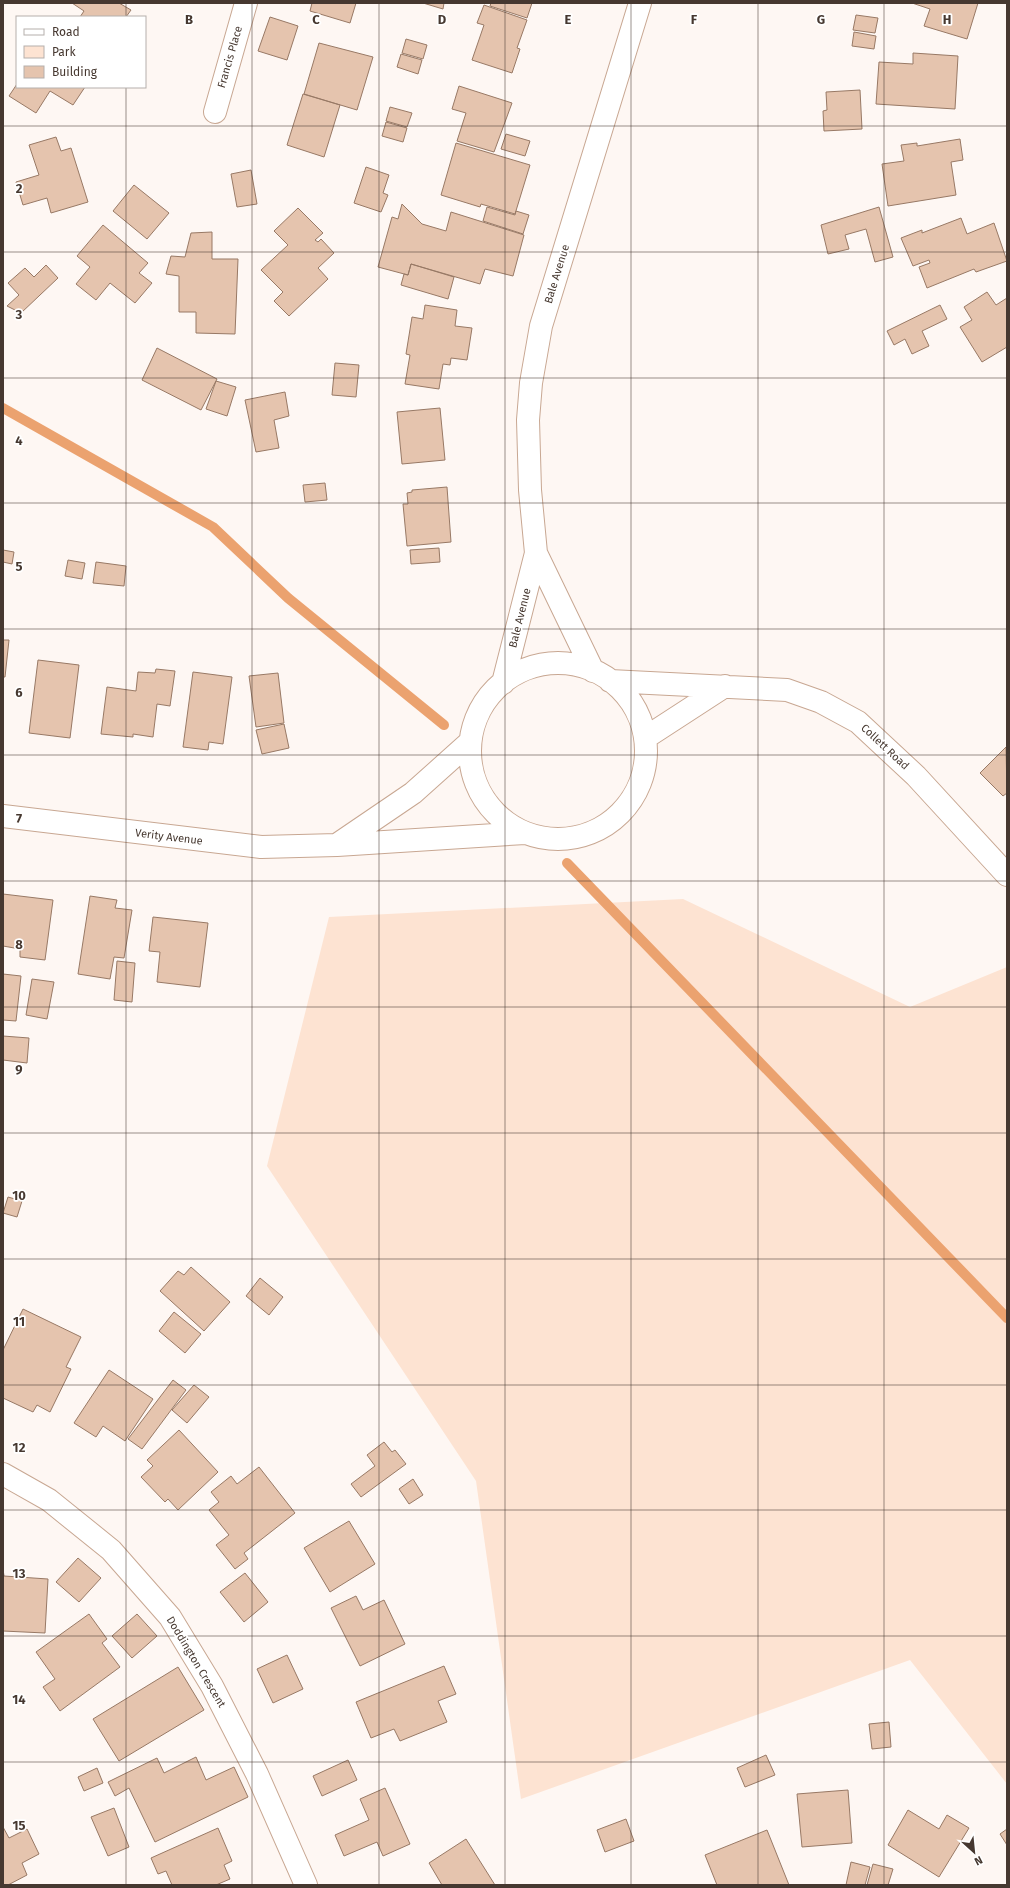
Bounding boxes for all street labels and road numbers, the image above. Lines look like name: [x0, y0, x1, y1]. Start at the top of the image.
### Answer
street label: Francis Place: [215, 24, 245, 90]
street label: Bale Avenue: [542, 243, 572, 305]
street label: Bale Avenue: [506, 587, 534, 649]
street label: Collett Road: [858, 721, 912, 773]
street label: Verity Avenue: [134, 826, 204, 848]
street label: Doddington Crescent: [164, 1614, 228, 1710]

